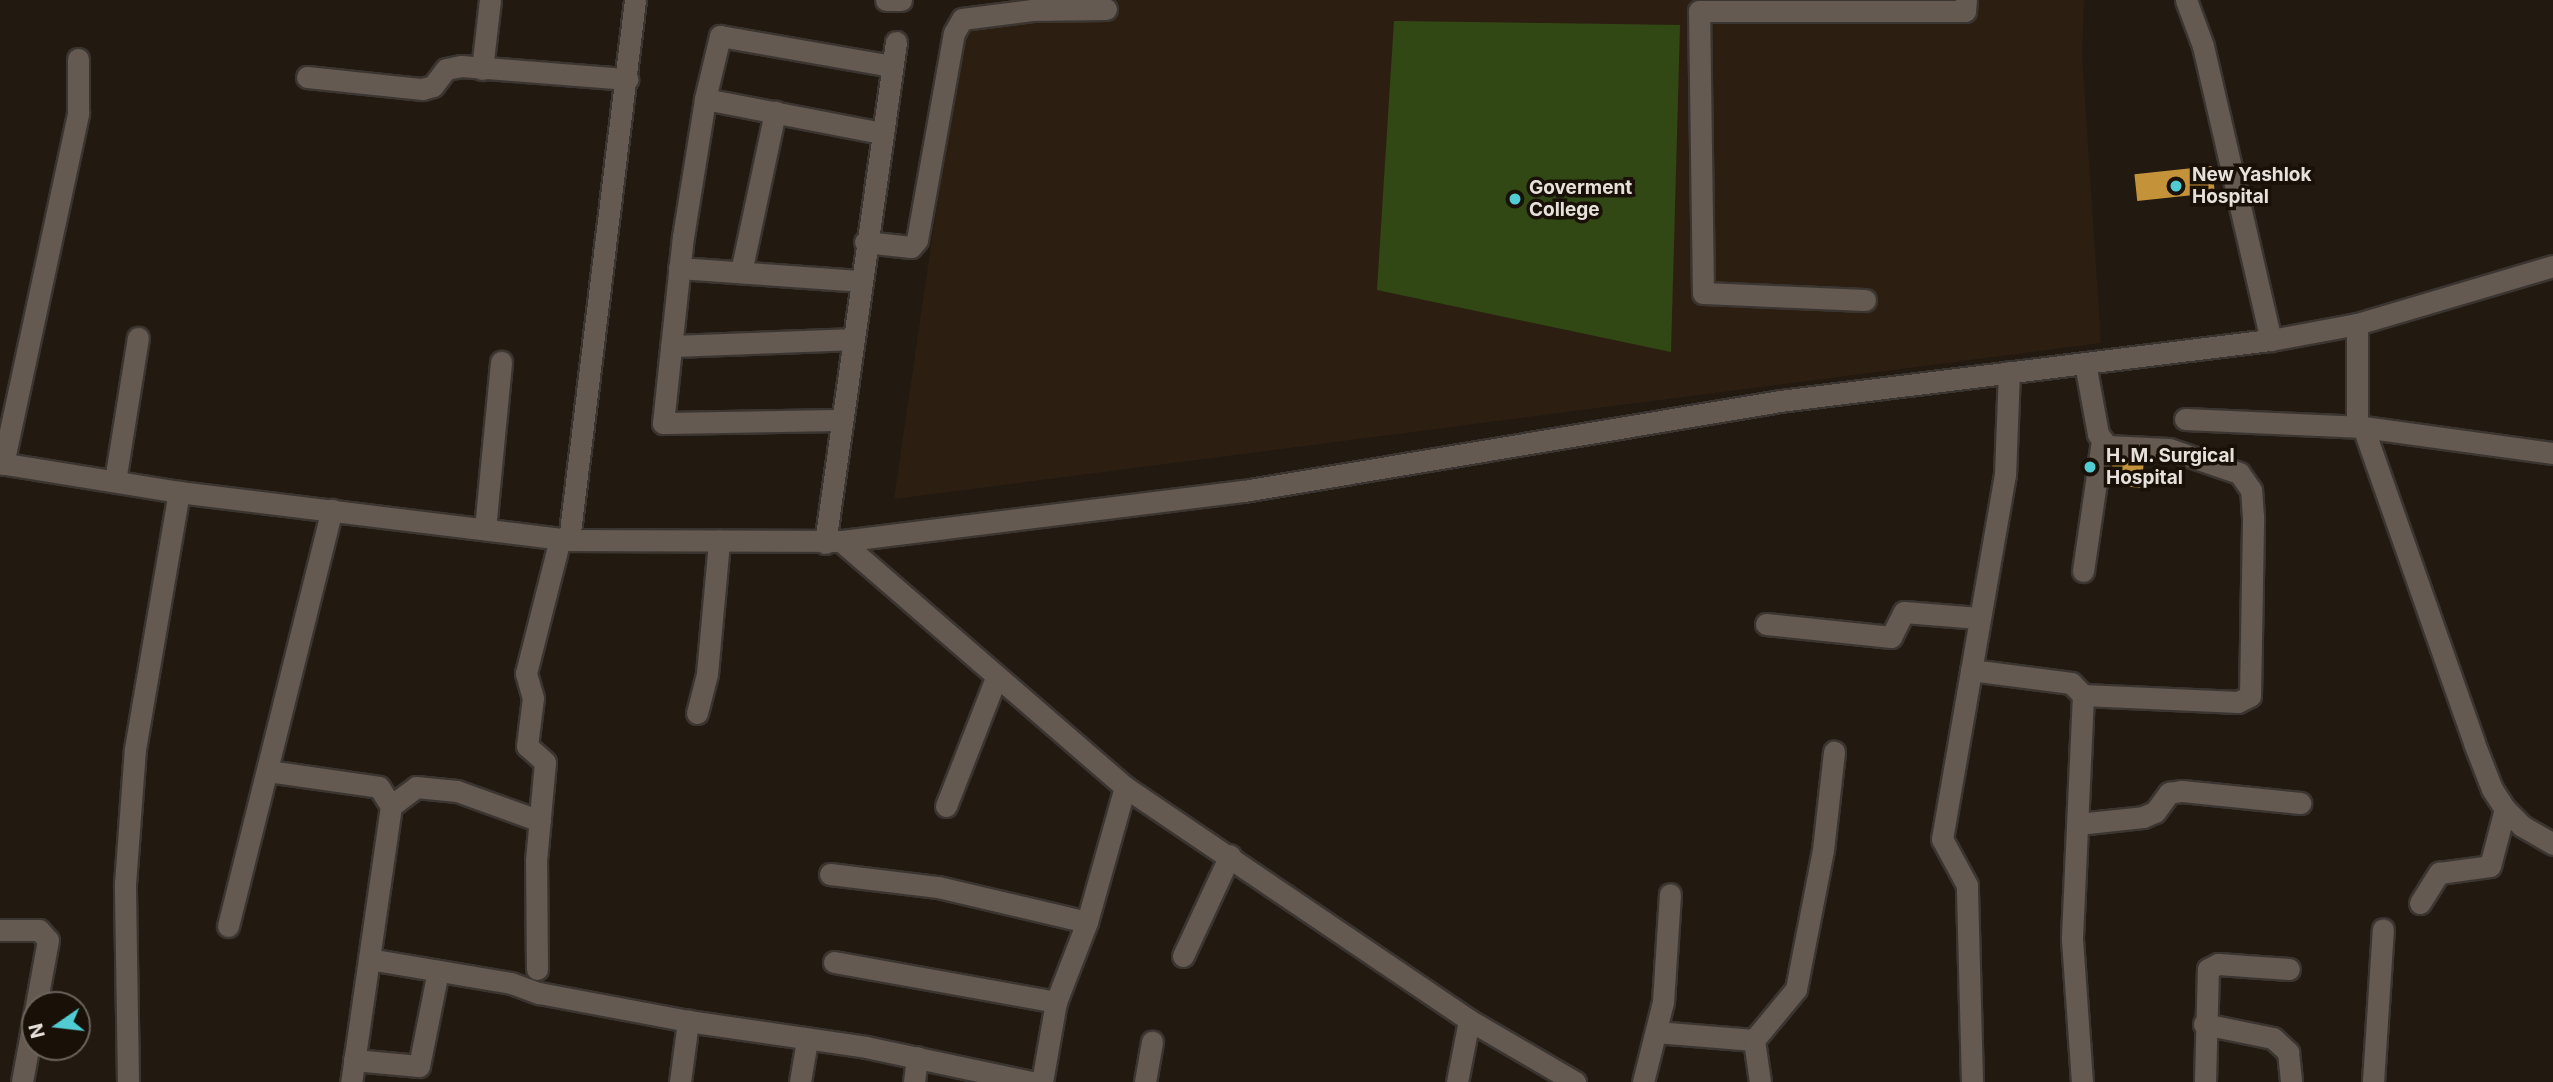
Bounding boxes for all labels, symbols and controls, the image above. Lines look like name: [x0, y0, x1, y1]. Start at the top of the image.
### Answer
place label: New Yashlok Hospital: [2192, 164, 2311, 208]
marker: New Yashlok Hospital: [2166, 176, 2186, 196]
place label: Goverment College: [1529, 177, 1632, 221]
marker: Goverment College: [1507, 191, 1523, 207]
place label: H. M. Surgical Hospital: [2106, 445, 2236, 489]
marker: H. M. Surgical Hospital: [2080, 457, 2100, 477]
north arrow: [21, 991, 91, 1061]
text: N: [24, 1021, 50, 1041]

